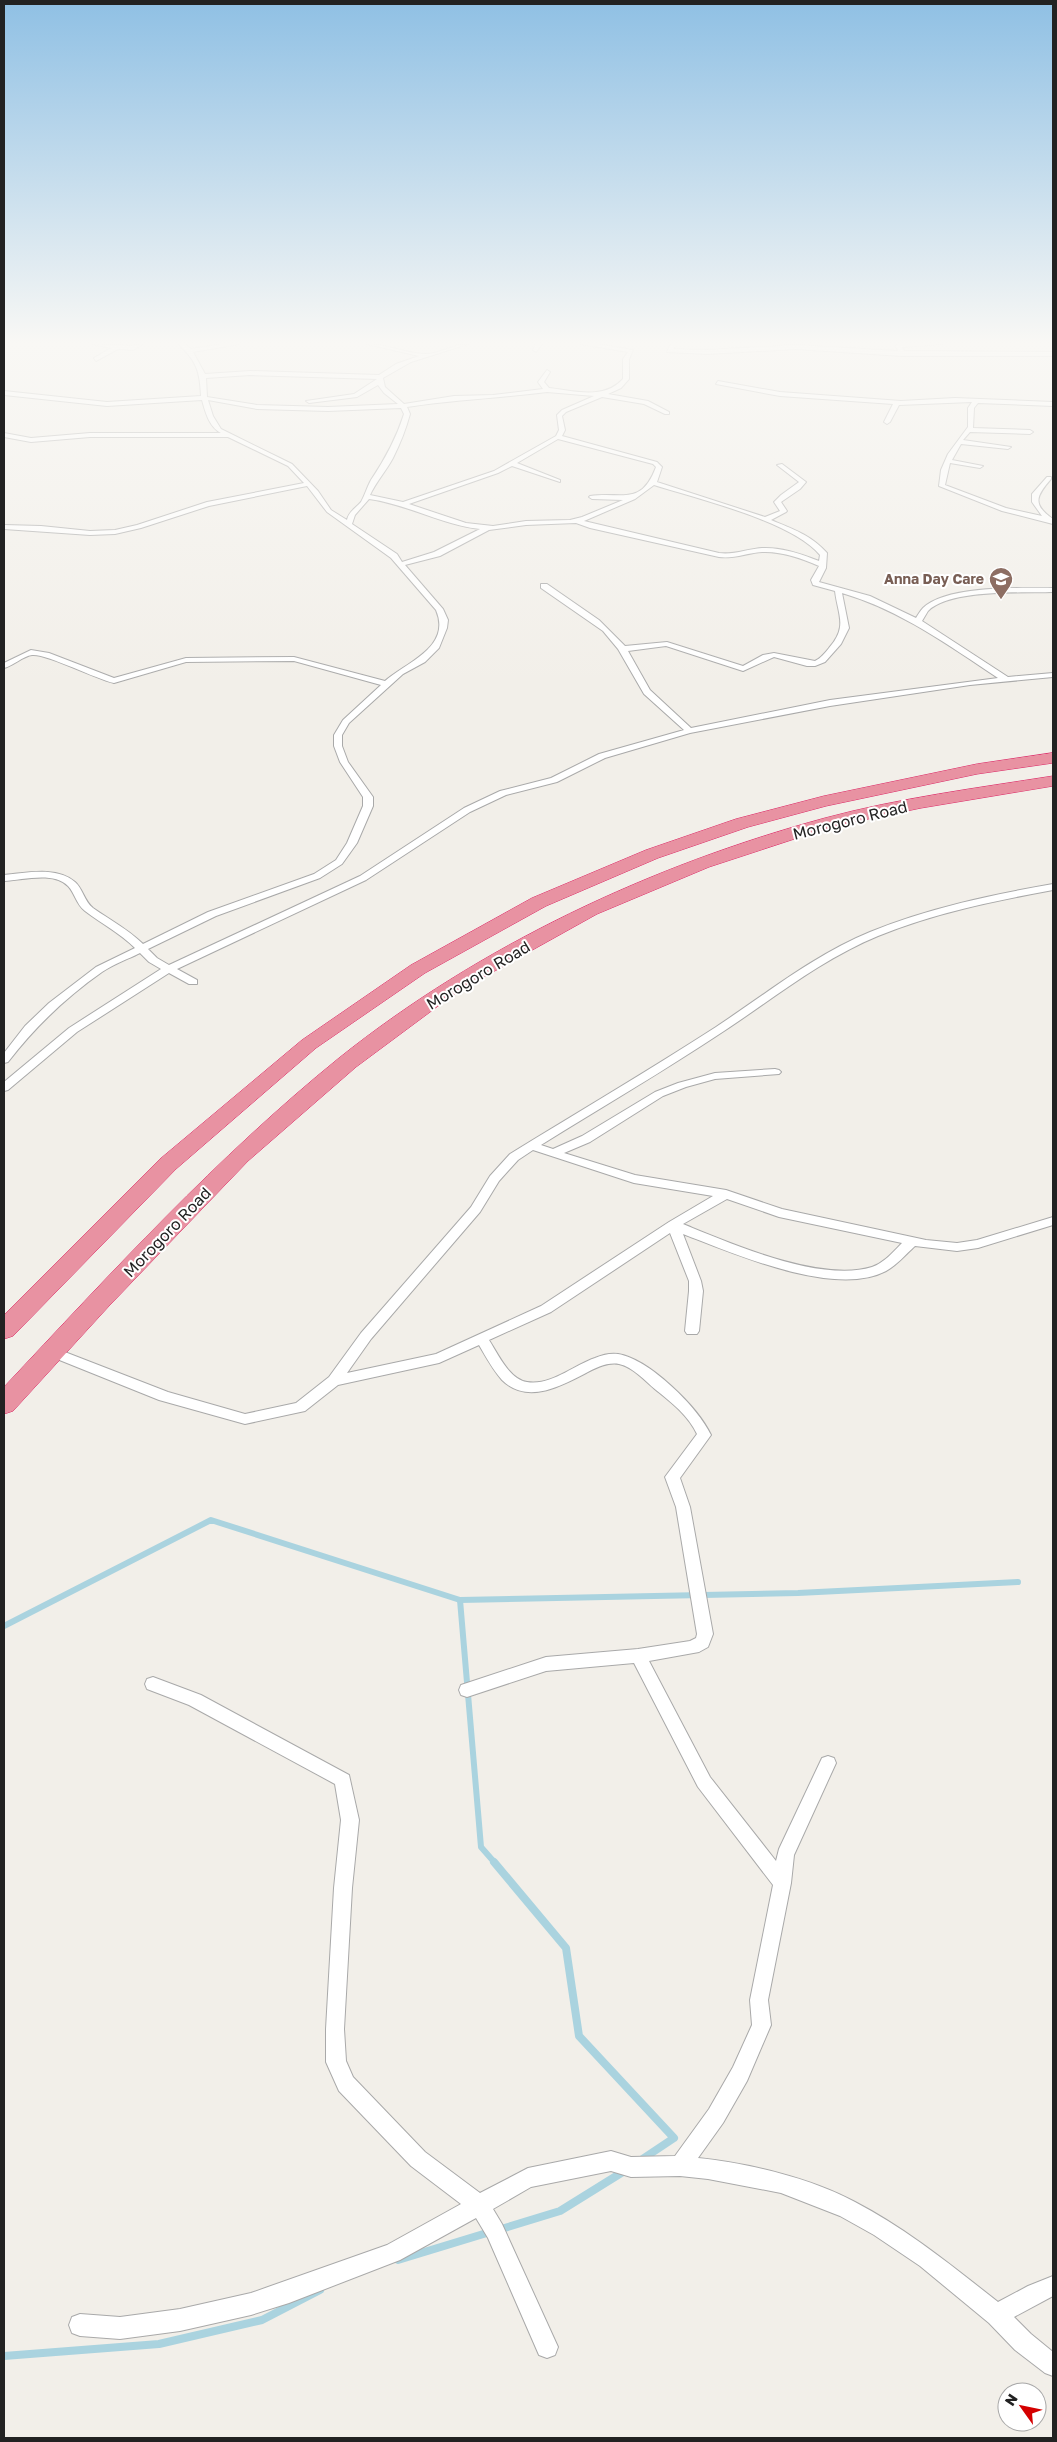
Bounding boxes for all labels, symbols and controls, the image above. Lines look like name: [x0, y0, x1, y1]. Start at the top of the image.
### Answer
school or university icon: Anna Day Care: [988, 566, 1014, 600]
place label: Anna Day Care: [884, 570, 984, 587]
street label: Morogoro Road: [791, 796, 909, 844]
street label: Morogoro Road: [423, 936, 533, 1014]
street label: Morogoro Road: [119, 1183, 215, 1281]
north arrow: [997, 2382, 1047, 2432]
text: N: [1001, 2391, 1021, 2409]

